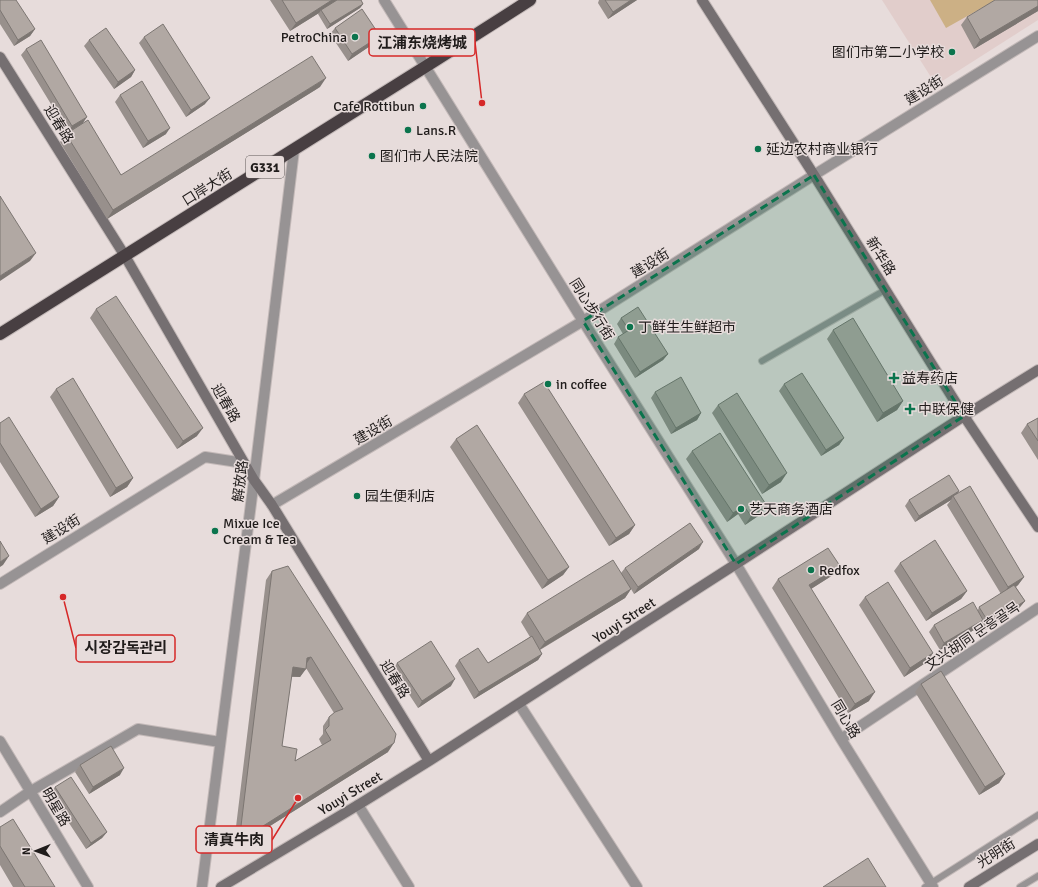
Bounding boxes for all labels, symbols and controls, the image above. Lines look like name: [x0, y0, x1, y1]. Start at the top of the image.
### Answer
place label: PetroChina: [281, 29, 347, 46]
callout: 江浦东烧烤城: [369, 29, 475, 56]
marker: PetroChina: [350, 32, 360, 42]
text: 江浦东烧烤城: [377, 34, 467, 52]
place label: 图们市第二小学校: [832, 44, 944, 61]
marker: 图们市第二小学校: [947, 47, 957, 57]
street label: 建设街: [902, 72, 947, 109]
place label: Cafe Rottibun: [333, 98, 415, 115]
marker: Cafe Rottibun: [418, 101, 428, 111]
street label: 迎春路: [40, 102, 77, 147]
place label: Lans.R: [416, 122, 456, 139]
marker: Lans.R: [403, 125, 413, 135]
place label: 延边农村商业银行: [766, 141, 878, 158]
marker: 延边农村商业银行: [753, 144, 763, 154]
place label: 图们市人民法院: [380, 148, 478, 165]
marker: 图们市人民法院: [367, 151, 377, 161]
road number: G331: [246, 156, 284, 178]
street label: 口岸大街: [179, 165, 236, 209]
street label: 新华路: [862, 234, 899, 279]
street label: 建设街: [628, 245, 673, 282]
street label: 同心步行街: [566, 275, 617, 343]
place label: 丁鲜生生鲜超市: [638, 319, 736, 336]
marker: 丁鲜生生鲜超市: [625, 322, 635, 332]
place label: 益寿药店: [902, 370, 958, 387]
marker: 益寿药店: [889, 373, 899, 383]
place label: in coffee: [556, 376, 607, 393]
marker: in coffee: [543, 379, 553, 389]
street label: 迎春路: [208, 381, 243, 426]
place label: 中联保健: [918, 401, 974, 418]
marker: 中联保健: [905, 404, 915, 414]
street label: 建设街: [351, 412, 396, 449]
street label: 解放路: [230, 459, 251, 503]
place label: 园生便利店: [365, 488, 435, 505]
marker: 园生便利店: [352, 491, 362, 501]
place label: 艺天商务酒店: [749, 501, 833, 518]
marker: 艺天商务酒店: [736, 504, 746, 514]
street label: 建设街: [39, 511, 84, 548]
place label: Mixue Ice Cream & Tea: [223, 515, 296, 548]
marker: Mixue Ice Cream & Tea: [210, 526, 220, 536]
place label: Redfox: [819, 562, 860, 579]
marker: Redfox: [806, 565, 816, 575]
street label: Youyi Street: [590, 594, 659, 647]
street label: 文兴胡同 문흥골목: [922, 598, 1023, 674]
callout: 시장감독관리: [76, 635, 175, 662]
text: 시장감독관리: [85, 639, 167, 657]
street label: 迎春路: [376, 657, 413, 702]
street label: 同心路: [827, 697, 864, 742]
street label: Youyi Street: [315, 768, 385, 819]
street label: 明星路: [37, 785, 74, 830]
callout: 清真牛肉: [196, 826, 272, 853]
north arrow: [16, 831, 56, 871]
text: 清真牛肉: [204, 831, 264, 849]
street label: 光明街: [974, 835, 1019, 872]
text: N: [20, 847, 33, 855]

